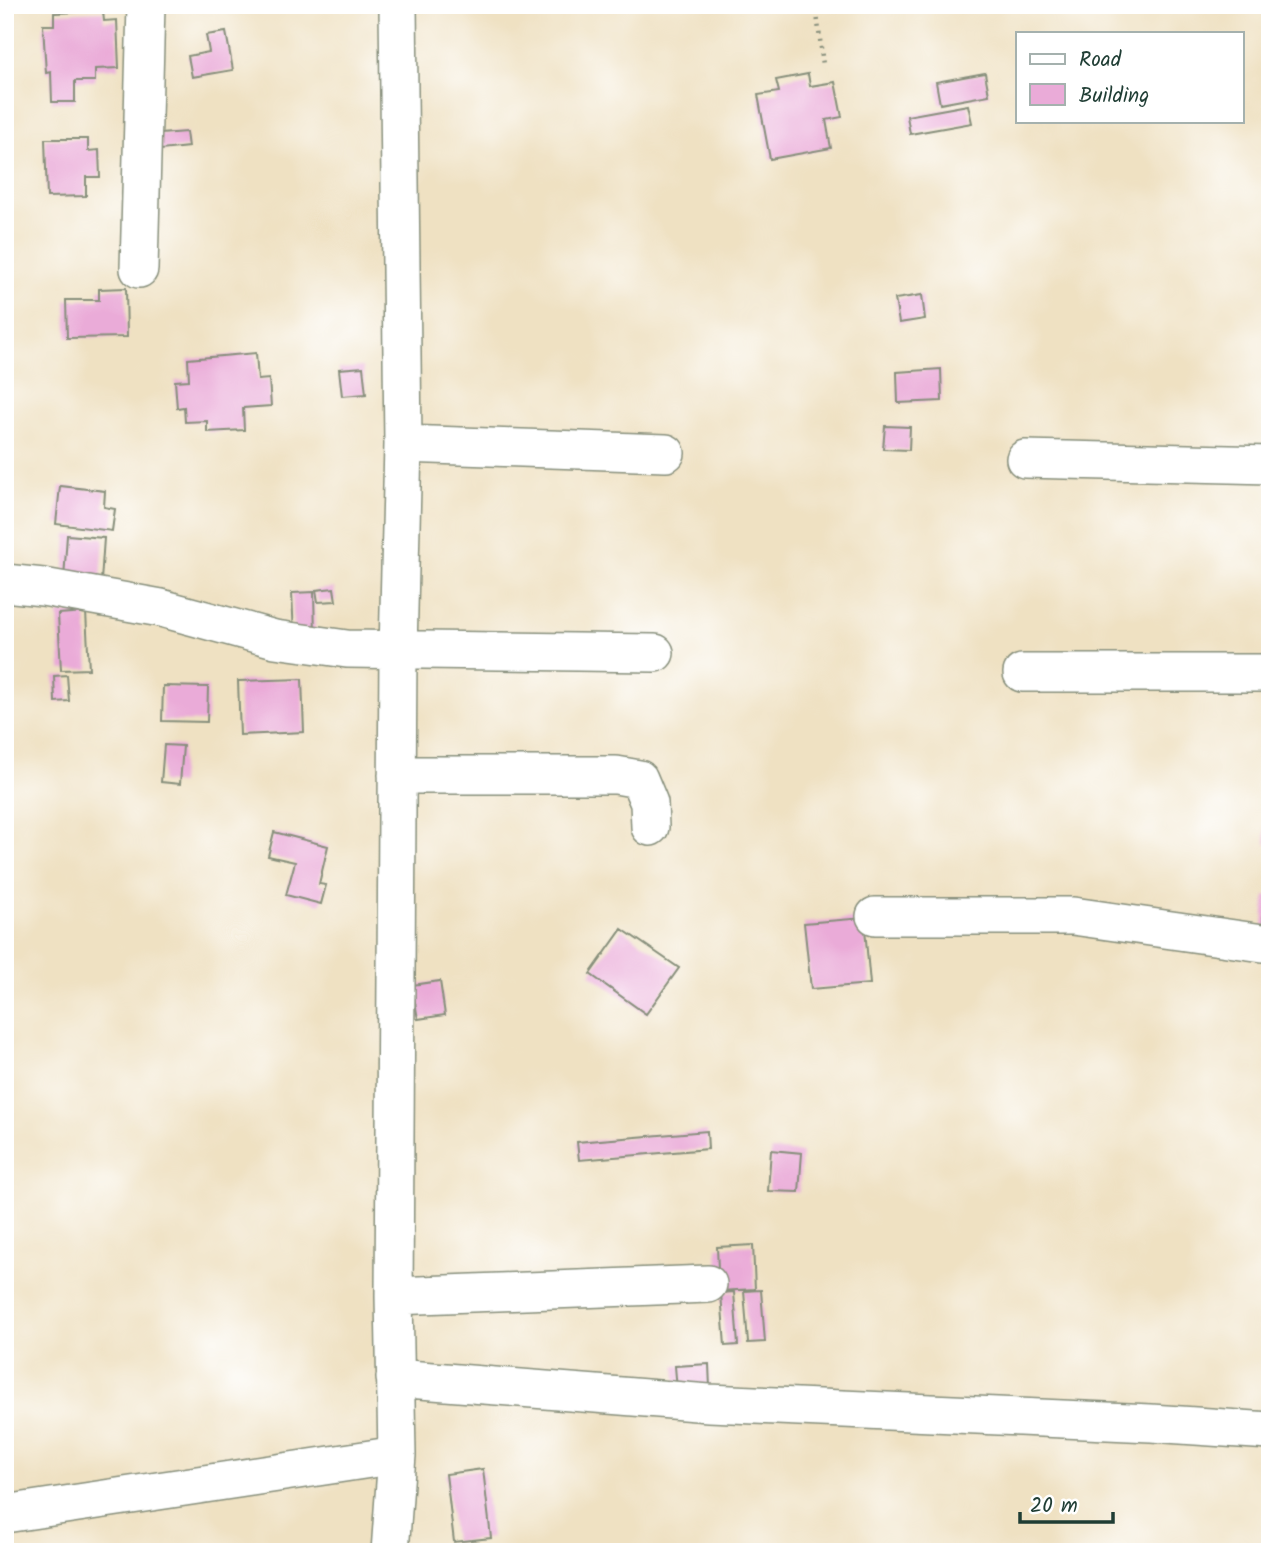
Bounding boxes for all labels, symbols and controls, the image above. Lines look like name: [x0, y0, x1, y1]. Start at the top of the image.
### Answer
legend: [1016, 32, 1244, 122]
text: Road: [1079, 44, 1122, 77]
text: Building: [1079, 80, 1149, 113]
scale bar: [1020, 1480, 1112, 1524]
text: 20 m: [1030, 1490, 1078, 1523]

